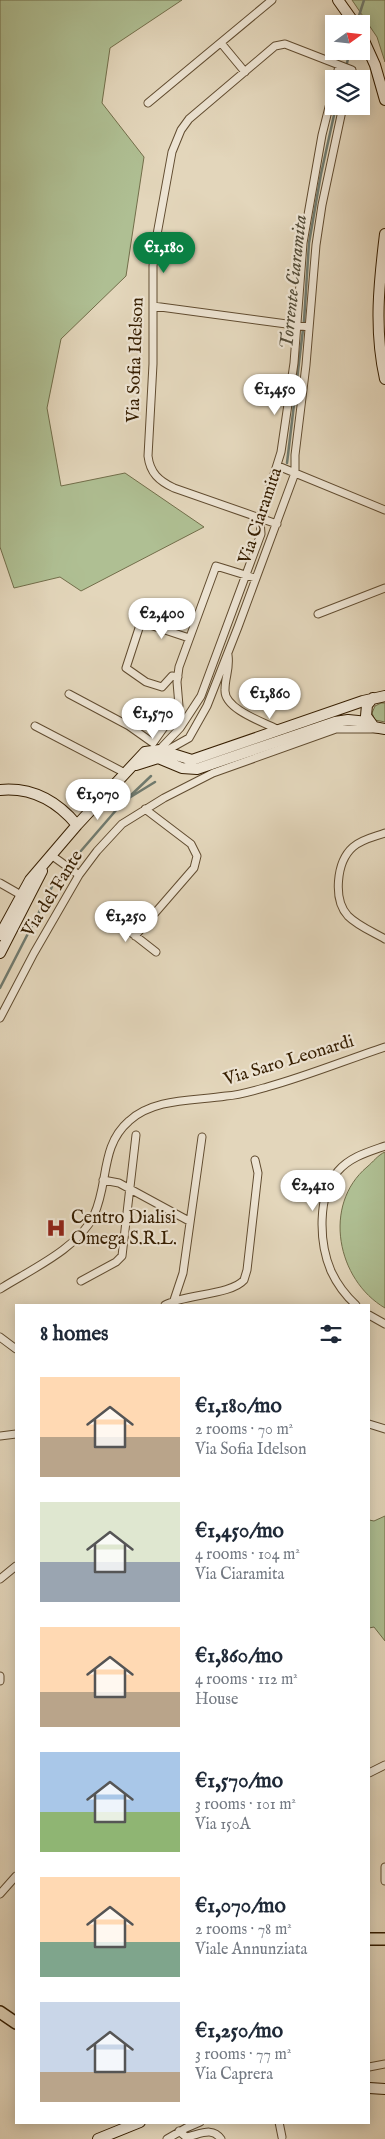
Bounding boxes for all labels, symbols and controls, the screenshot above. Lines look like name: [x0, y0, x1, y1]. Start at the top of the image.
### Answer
north arrow: [325, 15, 370, 60]
map controls: [325, 15, 370, 115]
button: layers: [325, 70, 370, 115]
water label: Torrente Ciaramita: [275, 213, 313, 351]
pin: €1,180: [123, 232, 205, 274]
text: €1,180: [144, 238, 184, 258]
street label: Via Sofia Idelson: [122, 297, 150, 424]
pin: €1,450: [234, 374, 316, 416]
text: €1,450: [254, 380, 296, 400]
street label: Via Ciaramita: [233, 464, 288, 568]
pin: €2,400: [121, 598, 203, 640]
text: €2,400: [139, 604, 185, 624]
pin: €1,860: [229, 678, 311, 720]
text: €1,860: [250, 684, 290, 704]
pin: €1,570: [112, 698, 194, 740]
text: €1,570: [133, 704, 173, 724]
pin: €1,070: [57, 778, 139, 821]
text: €1,070: [77, 785, 119, 805]
street label: Via del Fante: [17, 846, 89, 942]
pin: €1,250: [85, 900, 167, 943]
text: €1,250: [106, 907, 146, 927]
street label: Via Saro Leonardi: [220, 1030, 357, 1092]
pin: €2,410: [272, 1170, 354, 1212]
text: €2,410: [291, 1176, 335, 1196]
place label: Centro Dialisi Omega S.R.L.: [71, 1207, 177, 1251]
hospital icon: Centro Dialisi Omega S.R.L.: [45, 1217, 67, 1239]
icon: filters: [317, 1320, 345, 1348]
text: 8 homes: [40, 1321, 108, 1348]
text: €1,180/mo: [195, 1393, 282, 1420]
icon: home: [80, 1397, 140, 1457]
text: 2 rooms · 70 m²: [195, 1420, 293, 1440]
text: Via Sofia Idelson: [195, 1440, 306, 1460]
text: €1,450/mo: [195, 1518, 284, 1545]
icon: home: [80, 1522, 140, 1582]
text: 4 rooms · 104 m²: [195, 1545, 300, 1565]
text: Via Ciaramita: [195, 1565, 285, 1585]
text: €1,860/mo: [195, 1643, 283, 1670]
icon: home: [80, 1647, 140, 1707]
text: 4 rooms · 112 m²: [195, 1670, 298, 1690]
text: House: [195, 1690, 238, 1710]
text: €1,570/mo: [195, 1768, 283, 1795]
icon: home: [80, 1772, 140, 1832]
text: 3 rooms · 101 m²: [195, 1795, 296, 1815]
text: Via 150A: [195, 1815, 251, 1835]
text: €1,070/mo: [195, 1893, 286, 1920]
icon: home: [80, 1897, 140, 1957]
text: 2 rooms · 78 m²: [195, 1920, 292, 1940]
text: Viale Annunziata: [195, 1940, 307, 1960]
text: €1,250/mo: [195, 2018, 283, 2045]
icon: home: [80, 2022, 140, 2082]
text: 3 rooms · 77 m²: [195, 2045, 291, 2065]
text: Via Caprera: [195, 2065, 273, 2085]

